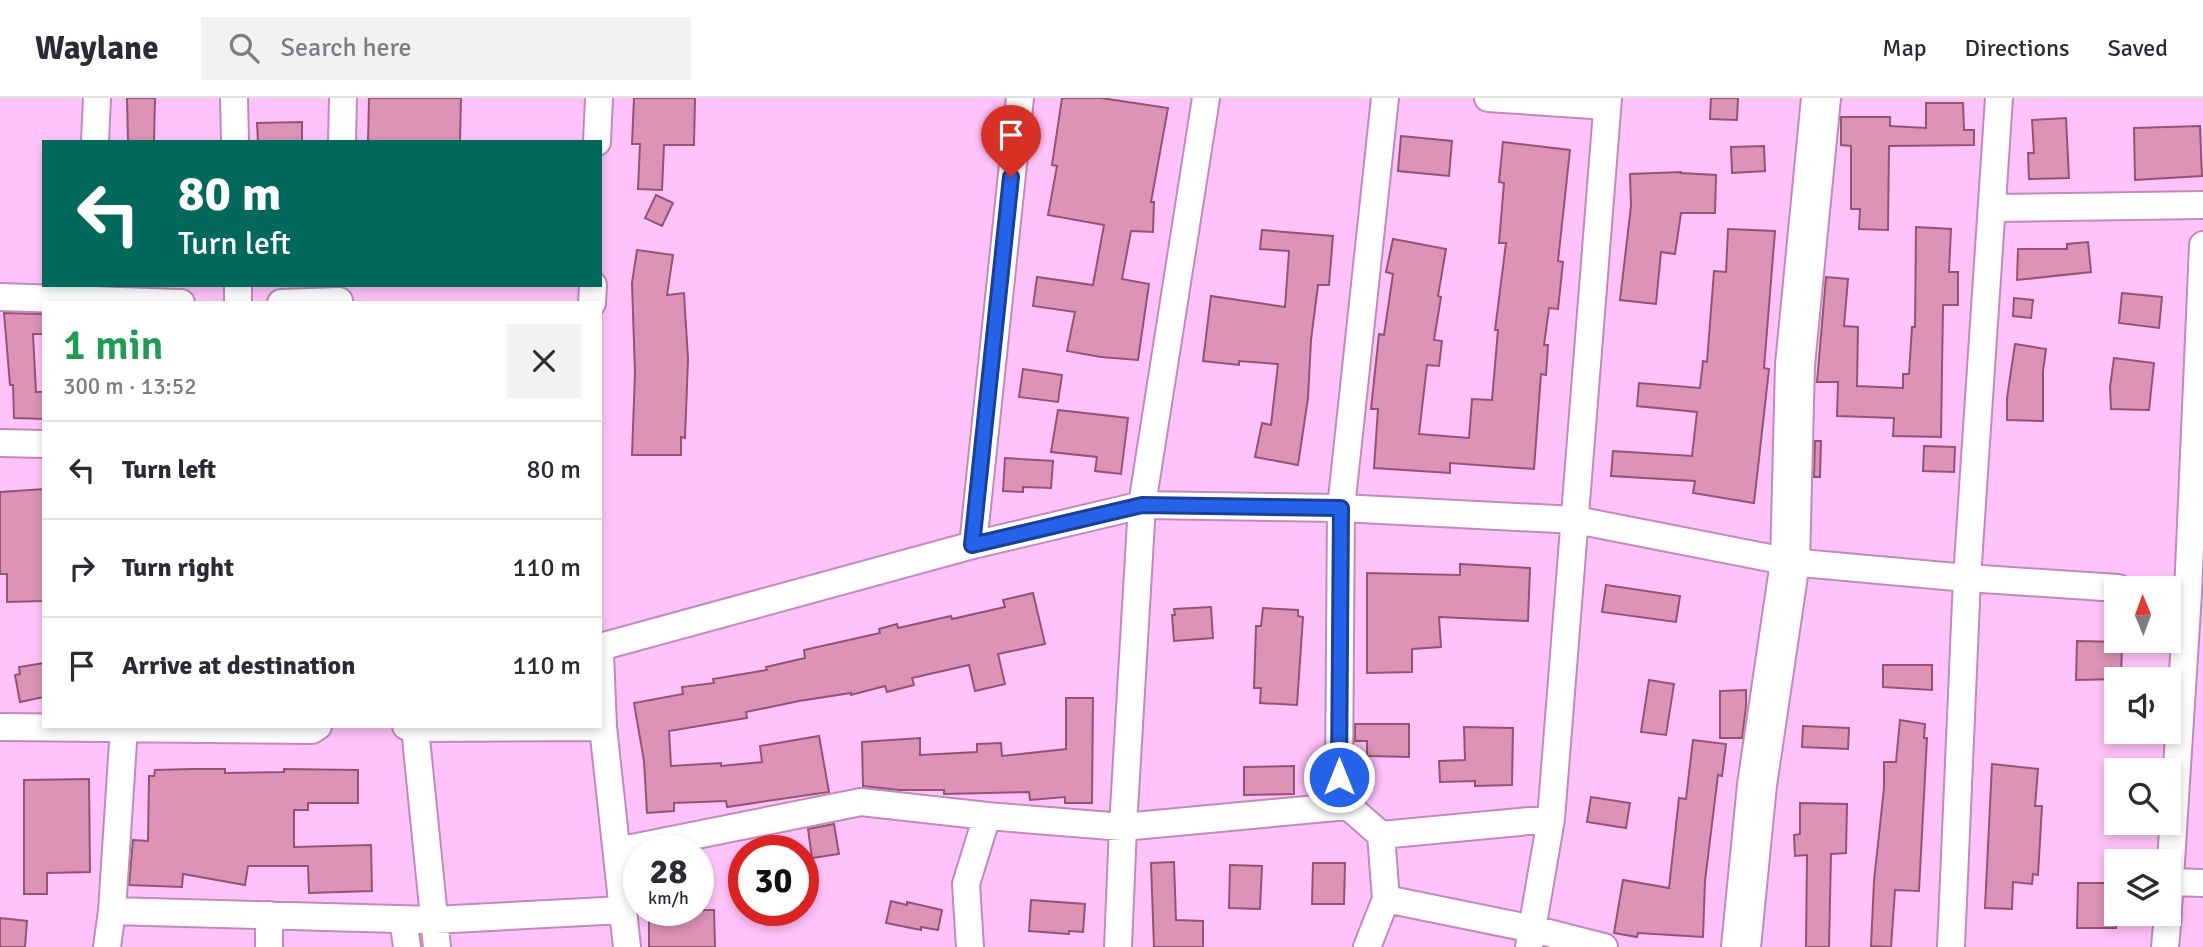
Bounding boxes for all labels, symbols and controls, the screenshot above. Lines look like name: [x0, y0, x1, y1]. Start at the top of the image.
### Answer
search box: [201, 17, 691, 80]
text: Waylane: [35, 28, 159, 69]
icon: search: [225, 29, 263, 67]
text: Search here: [281, 32, 412, 64]
text: Map: [1882, 33, 1927, 63]
text: Directions: [1965, 33, 2070, 63]
text: Saved: [2108, 33, 2168, 63]
pin: [981, 105, 1041, 177]
icon: arrive: [992, 116, 1030, 154]
text: 80 m: [178, 164, 281, 224]
icon: left: [63, 168, 154, 259]
text: Turn left: [178, 224, 291, 263]
text: 1 min: [63, 320, 164, 371]
button: close: [507, 324, 581, 398]
text: 300 m · 13:52: [63, 372, 197, 401]
icon: left: [63, 451, 101, 489]
text: Turn left: [122, 454, 216, 486]
text: 80 m: [526, 454, 581, 486]
icon: right: [63, 549, 101, 587]
text: Turn right: [122, 552, 234, 584]
text: 110 m: [512, 552, 581, 584]
north arrow: [2104, 576, 2180, 653]
map controls: [2104, 576, 2181, 926]
icon: arrive: [63, 647, 101, 685]
text: Arrive at destination: [122, 650, 355, 682]
text: 110 m: [512, 650, 581, 682]
button: sound: [2104, 667, 2181, 744]
position arrow: [1302, 740, 1376, 814]
button: search: [2104, 758, 2181, 835]
speed limit sign: 30: [728, 835, 819, 926]
button: layers: [2104, 849, 2181, 926]
text: 28: [650, 850, 687, 893]
text: km/h: [648, 887, 689, 909]

